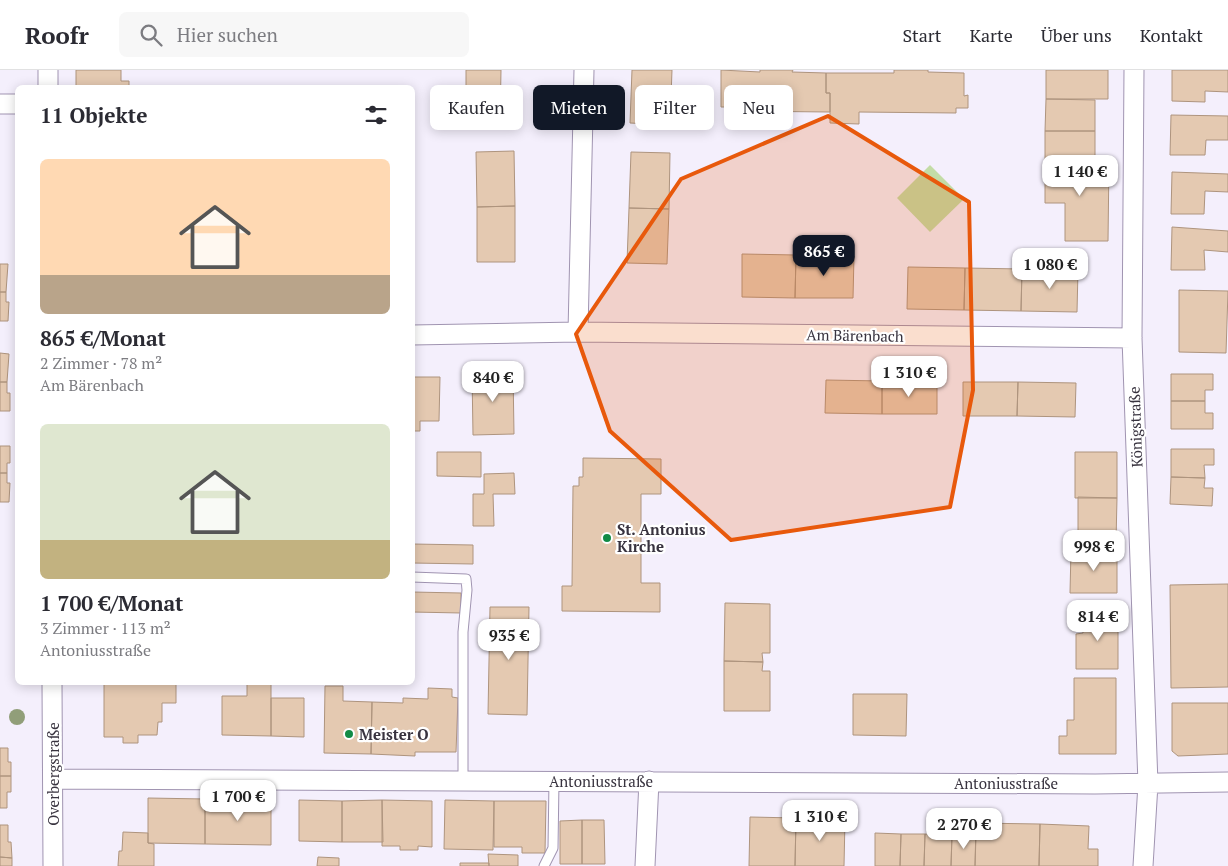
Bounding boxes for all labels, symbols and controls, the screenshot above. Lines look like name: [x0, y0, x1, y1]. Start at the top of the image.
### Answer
search box: [119, 12, 469, 57]
text: Roofr: [25, 19, 89, 51]
icon: search: [137, 21, 165, 49]
text: Hier suchen: [177, 22, 278, 47]
text: Start: [902, 23, 941, 47]
text: Karte: [969, 23, 1013, 47]
text: Über uns: [1041, 23, 1112, 47]
text: Kontakt: [1140, 23, 1203, 47]
chip: Kaufen: [430, 85, 523, 130]
chip: Mieten: [533, 85, 625, 130]
chip: Filter: [635, 85, 714, 130]
chip: Neu: [724, 85, 793, 130]
text: 11 Objekte: [40, 101, 147, 129]
icon: filters: [362, 101, 390, 129]
pin: 1 140 €: [1034, 154, 1126, 197]
text: 1 140 €: [1053, 160, 1107, 182]
icon: home: [170, 192, 260, 282]
pin: 865 €: [789, 234, 859, 277]
text: 865 €: [804, 240, 844, 262]
pin: 1 080 €: [1004, 248, 1096, 290]
text: 1 080 €: [1023, 253, 1077, 275]
text: 865 €/Monat: [40, 324, 166, 352]
street label: Am Bärenbach: [806, 324, 904, 346]
text: 2 Zimmer · 78 m²: [40, 352, 162, 374]
pin: 1 310 €: [863, 356, 955, 398]
pin: 840 €: [458, 360, 528, 403]
text: 1 310 €: [882, 361, 936, 383]
text: 840 €: [473, 366, 513, 388]
text: Am Bärenbach: [40, 374, 144, 396]
street label: Königstraße: [1124, 386, 1146, 468]
icon: home: [170, 457, 260, 547]
place label: St. Antonius Kirche: [617, 519, 706, 556]
pin: 998 €: [1059, 530, 1129, 572]
marker: St. Antonius Kirche: [601, 532, 613, 544]
text: 998 €: [1074, 535, 1114, 557]
text: 1 700 €/Monat: [40, 589, 184, 617]
pin: 814 €: [1063, 600, 1133, 642]
text: 814 €: [1078, 605, 1118, 627]
text: 3 Zimmer · 113 m²: [40, 617, 171, 639]
pin: 935 €: [474, 618, 544, 661]
text: 935 €: [489, 624, 529, 646]
text: Antoniusstraße: [40, 639, 151, 661]
street label: Overbergstraße: [43, 722, 63, 826]
place label: Meister O: [359, 724, 429, 744]
marker: Meister O: [343, 728, 355, 740]
street label: Antoniusstraße: [549, 771, 653, 791]
street label: Antoniusstraße: [954, 773, 1058, 793]
pin: 1 700 €: [192, 780, 284, 822]
text: 1 700 €: [211, 785, 265, 807]
pin: 1 310 €: [774, 800, 866, 842]
text: 1 310 €: [793, 805, 847, 827]
pin: 2 270 €: [918, 808, 1010, 850]
text: 2 270 €: [937, 813, 991, 835]

